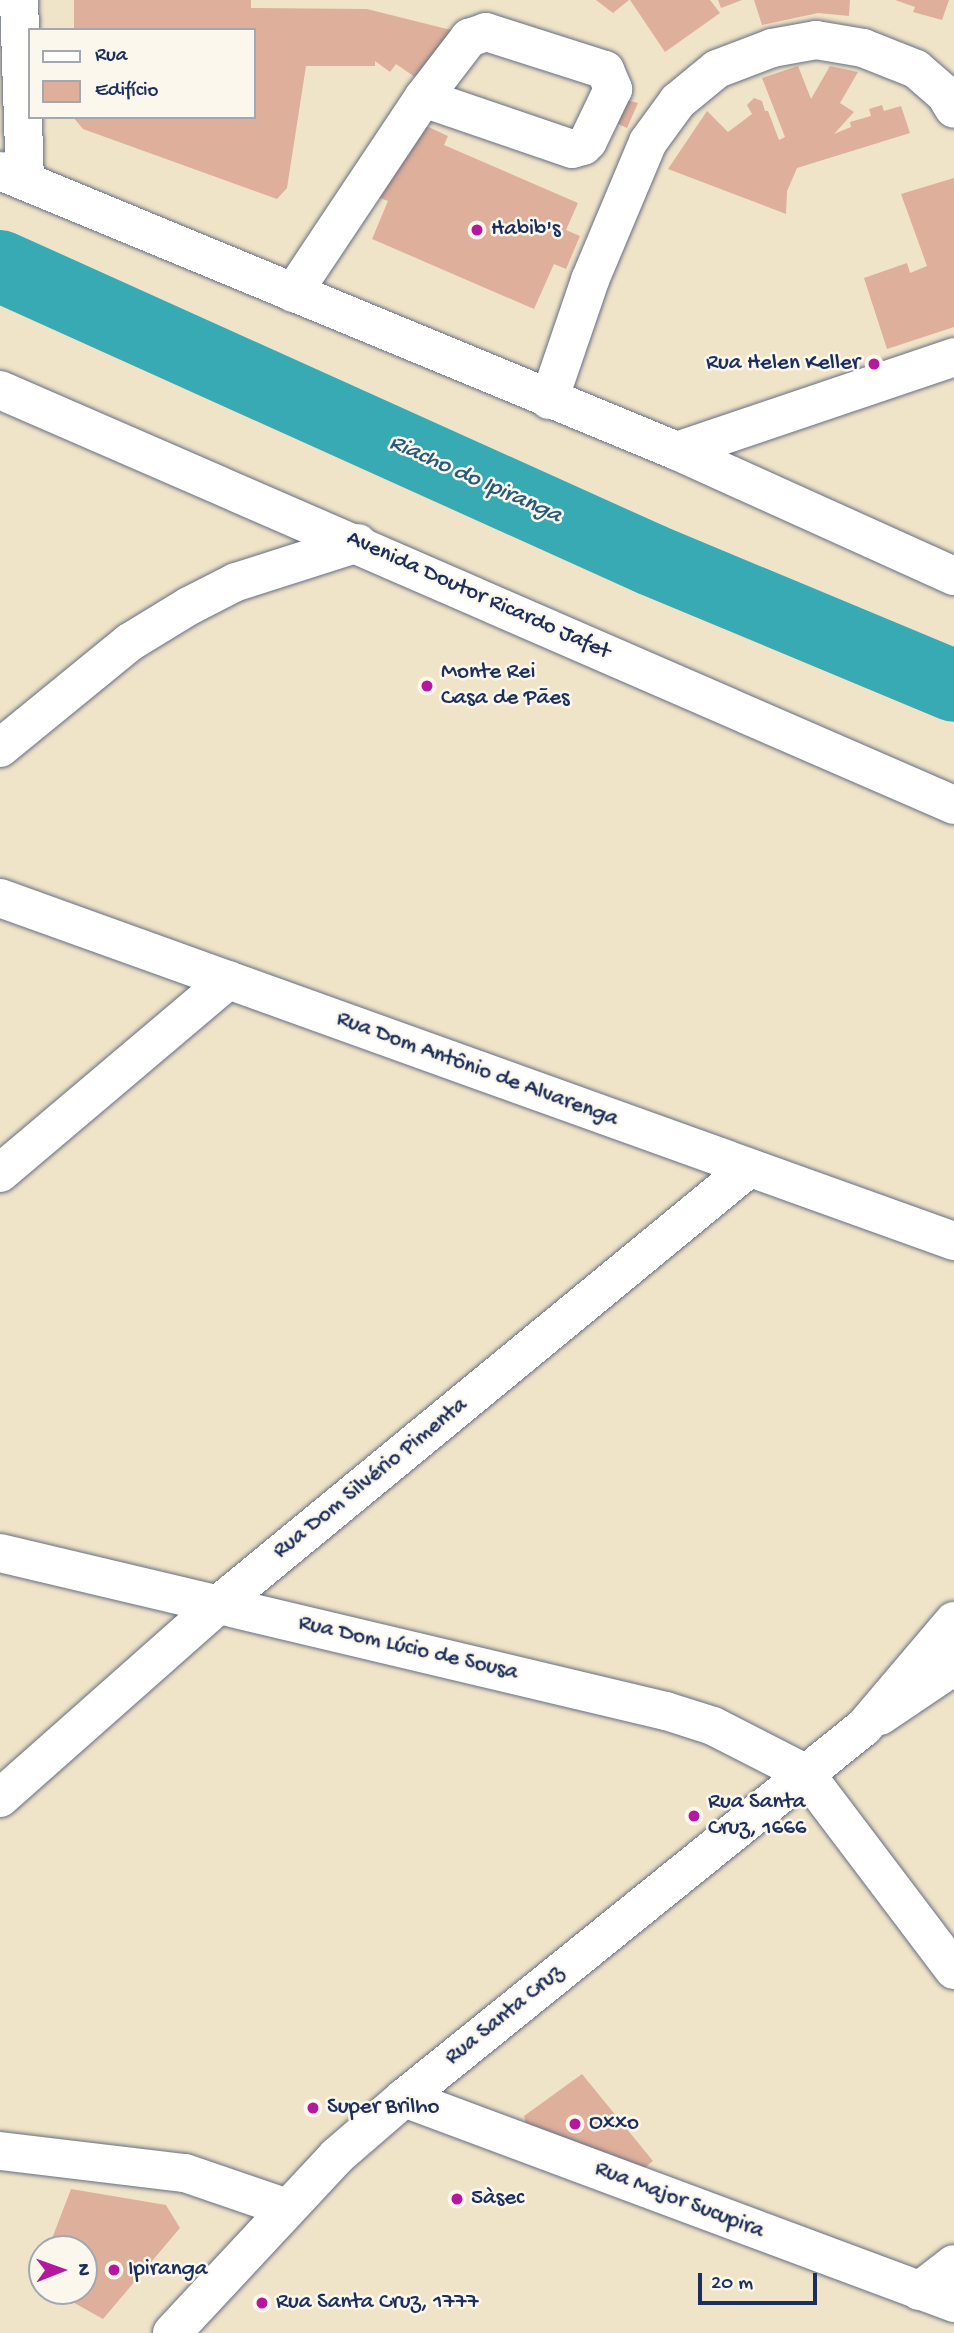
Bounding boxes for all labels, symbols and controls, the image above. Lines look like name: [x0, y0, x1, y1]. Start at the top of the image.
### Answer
legend: [28, 28, 256, 119]
text: Rua: [95, 44, 128, 69]
text: Edifício: [95, 79, 159, 104]
place label: Habib's: [491, 216, 560, 244]
marker: Habib's: [469, 222, 485, 238]
place label: Rua Helen Keller: [706, 350, 860, 378]
marker: Rua Helen Keller: [866, 356, 882, 372]
water label: Riacho do Ipiranga: [384, 429, 566, 531]
street label: Avenida Doutor Ricardo Jafet: [342, 525, 614, 667]
place label: Monte Rei Casa de Pães: [441, 659, 570, 713]
marker: Monte Rei Casa de Pães: [419, 678, 435, 694]
street label: Rua Dom Antônio de Alvarenga: [332, 1006, 622, 1134]
street label: Rua Dom Silvério Pimenta: [268, 1392, 474, 1566]
street label: Rua Dom Lúcio de Sousa: [295, 1610, 521, 1688]
place label: Rua Santa Cruz, 1666: [708, 1789, 806, 1843]
marker: Rua Santa Cruz, 1666: [686, 1808, 702, 1824]
street label: Rua Santa Cruz: [440, 1960, 570, 2072]
place label: Super Brilho: [327, 2094, 439, 2122]
marker: Super Brilho: [305, 2100, 321, 2116]
place label: Oxxo: [589, 2110, 639, 2138]
marker: Oxxo: [567, 2116, 583, 2132]
street label: Rua Major Sucupira: [590, 2156, 768, 2246]
place label: 5àsec: [471, 2185, 524, 2213]
marker: 5àsec: [449, 2191, 465, 2207]
north arrow: [28, 2235, 98, 2305]
place label: Ipiranga: [128, 2256, 208, 2284]
scale bar: [702, 2260, 821, 2304]
marker: Ipiranga: [106, 2262, 122, 2278]
text: N: [71, 2263, 94, 2276]
text: 20 m: [711, 2272, 753, 2297]
place label: Rua Santa Cruz, 1777: [276, 2289, 478, 2317]
marker: Rua Santa Cruz, 1777: [254, 2295, 270, 2311]

